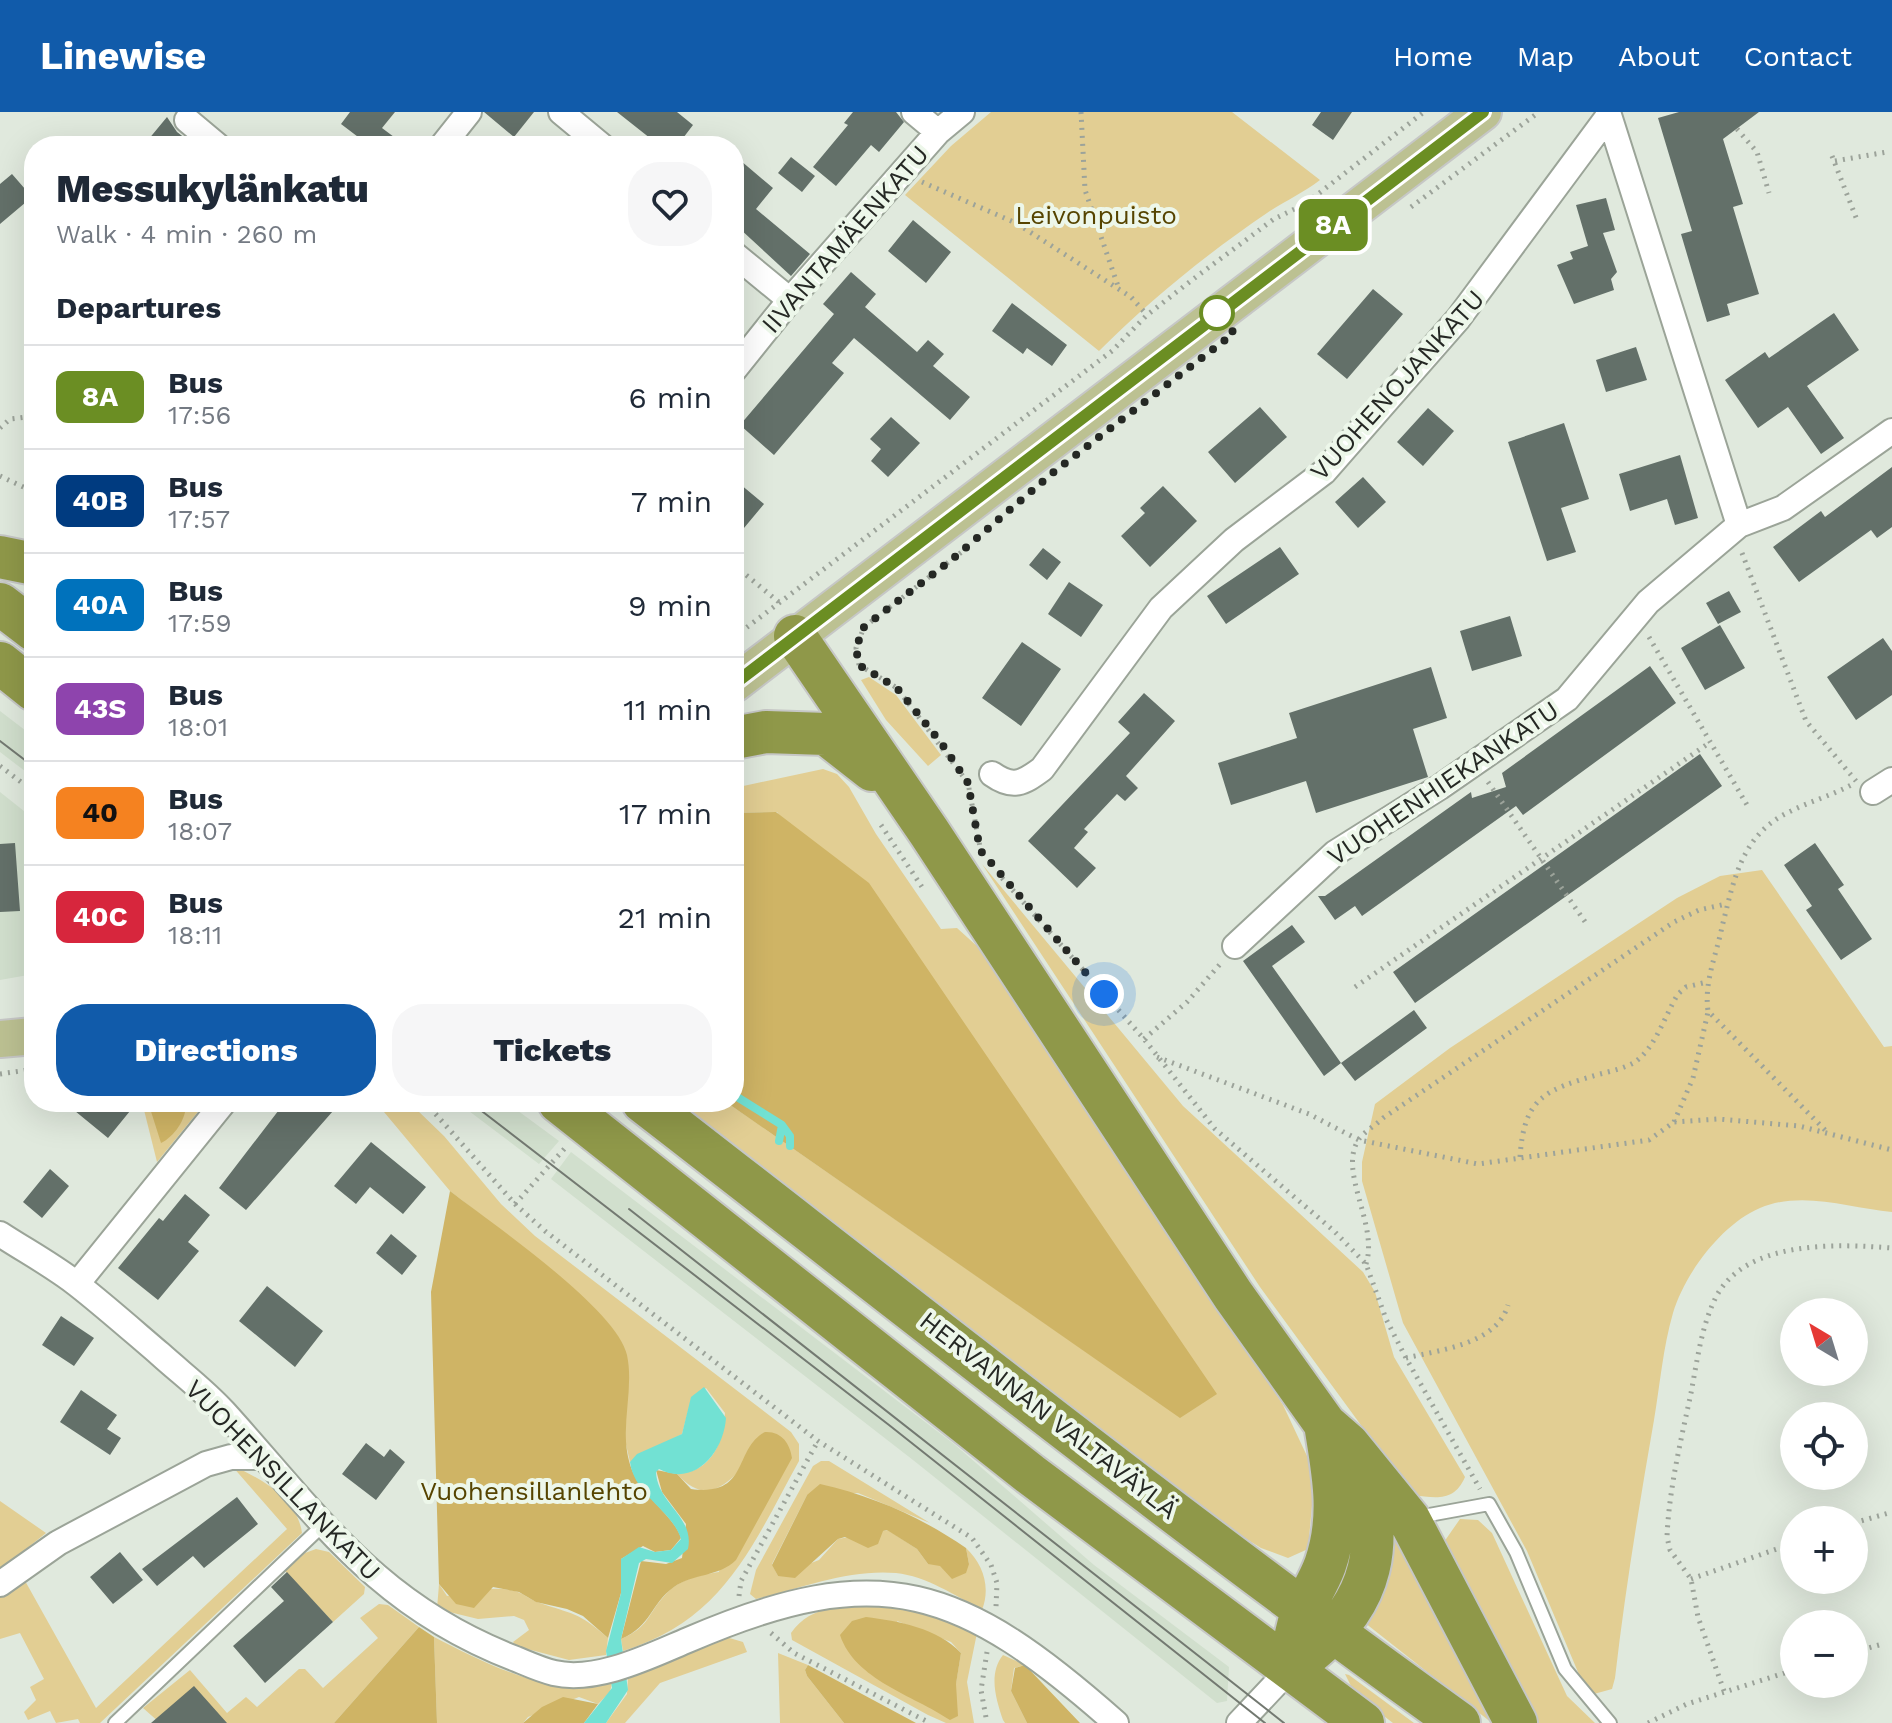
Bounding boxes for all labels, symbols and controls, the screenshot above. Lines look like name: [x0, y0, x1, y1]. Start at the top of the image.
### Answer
text: Linewise: [40, 34, 206, 78]
text: Home: [1393, 40, 1473, 73]
text: Map: [1517, 40, 1574, 73]
text: About: [1618, 40, 1700, 73]
text: Contact: [1744, 40, 1852, 73]
street label: IIVANTAMÄENKATU: [755, 139, 935, 339]
button: heart: [628, 162, 712, 246]
text: Messukylänkatu: [56, 167, 369, 211]
line badge: 8A: [1297, 199, 1369, 251]
park label: Leivonpuisto: [1015, 200, 1177, 230]
text: 8A: [1315, 208, 1351, 241]
text: Walk · 4 min · 260 m: [56, 219, 317, 249]
street label: VUOHENOJANKATU: [1304, 284, 1490, 486]
text: Departures: [56, 290, 221, 325]
unlabelled marker: [1200, 296, 1234, 330]
text: Bus: [168, 365, 223, 400]
text: 8A: [82, 380, 118, 413]
text: 6 min: [628, 380, 712, 415]
text: 17:56: [168, 400, 231, 430]
text: Bus: [168, 469, 223, 504]
text: 40B: [72, 484, 128, 517]
text: 7 min: [631, 484, 712, 519]
text: 17:57: [168, 504, 230, 534]
text: Bus: [168, 573, 223, 608]
text: 40A: [73, 588, 127, 621]
text: 9 min: [628, 588, 712, 623]
text: 17:59: [168, 608, 232, 638]
text: Bus: [168, 677, 223, 712]
text: 43S: [74, 692, 126, 725]
text: 11 min: [623, 692, 712, 727]
street label: VUOHENHIEKANKATU: [1322, 694, 1564, 872]
text: 18:01: [168, 712, 228, 742]
text: Bus: [168, 781, 223, 816]
text: 40: [82, 796, 118, 829]
text: 17 min: [619, 796, 712, 831]
text: 18:07: [168, 816, 232, 846]
text: Bus: [168, 885, 223, 920]
text: 40C: [72, 900, 128, 933]
text: 21 min: [617, 900, 712, 935]
text: 18:11: [168, 920, 222, 950]
your location: [1084, 974, 1124, 1014]
button: Directions: [56, 1004, 376, 1096]
button: Tickets: [392, 1004, 712, 1096]
north arrow: [1780, 1298, 1868, 1386]
map controls: [1780, 1298, 1868, 1698]
street label: HERVANNAN VALTAVÄYLÄ: [914, 1305, 1184, 1525]
street label: VUOHENSILLANKATU: [179, 1373, 387, 1587]
button: locate: [1780, 1402, 1868, 1490]
park label: Vuohensillanlehto: [420, 1476, 648, 1506]
button: +: [1780, 1506, 1868, 1594]
button: −: [1780, 1610, 1868, 1698]

